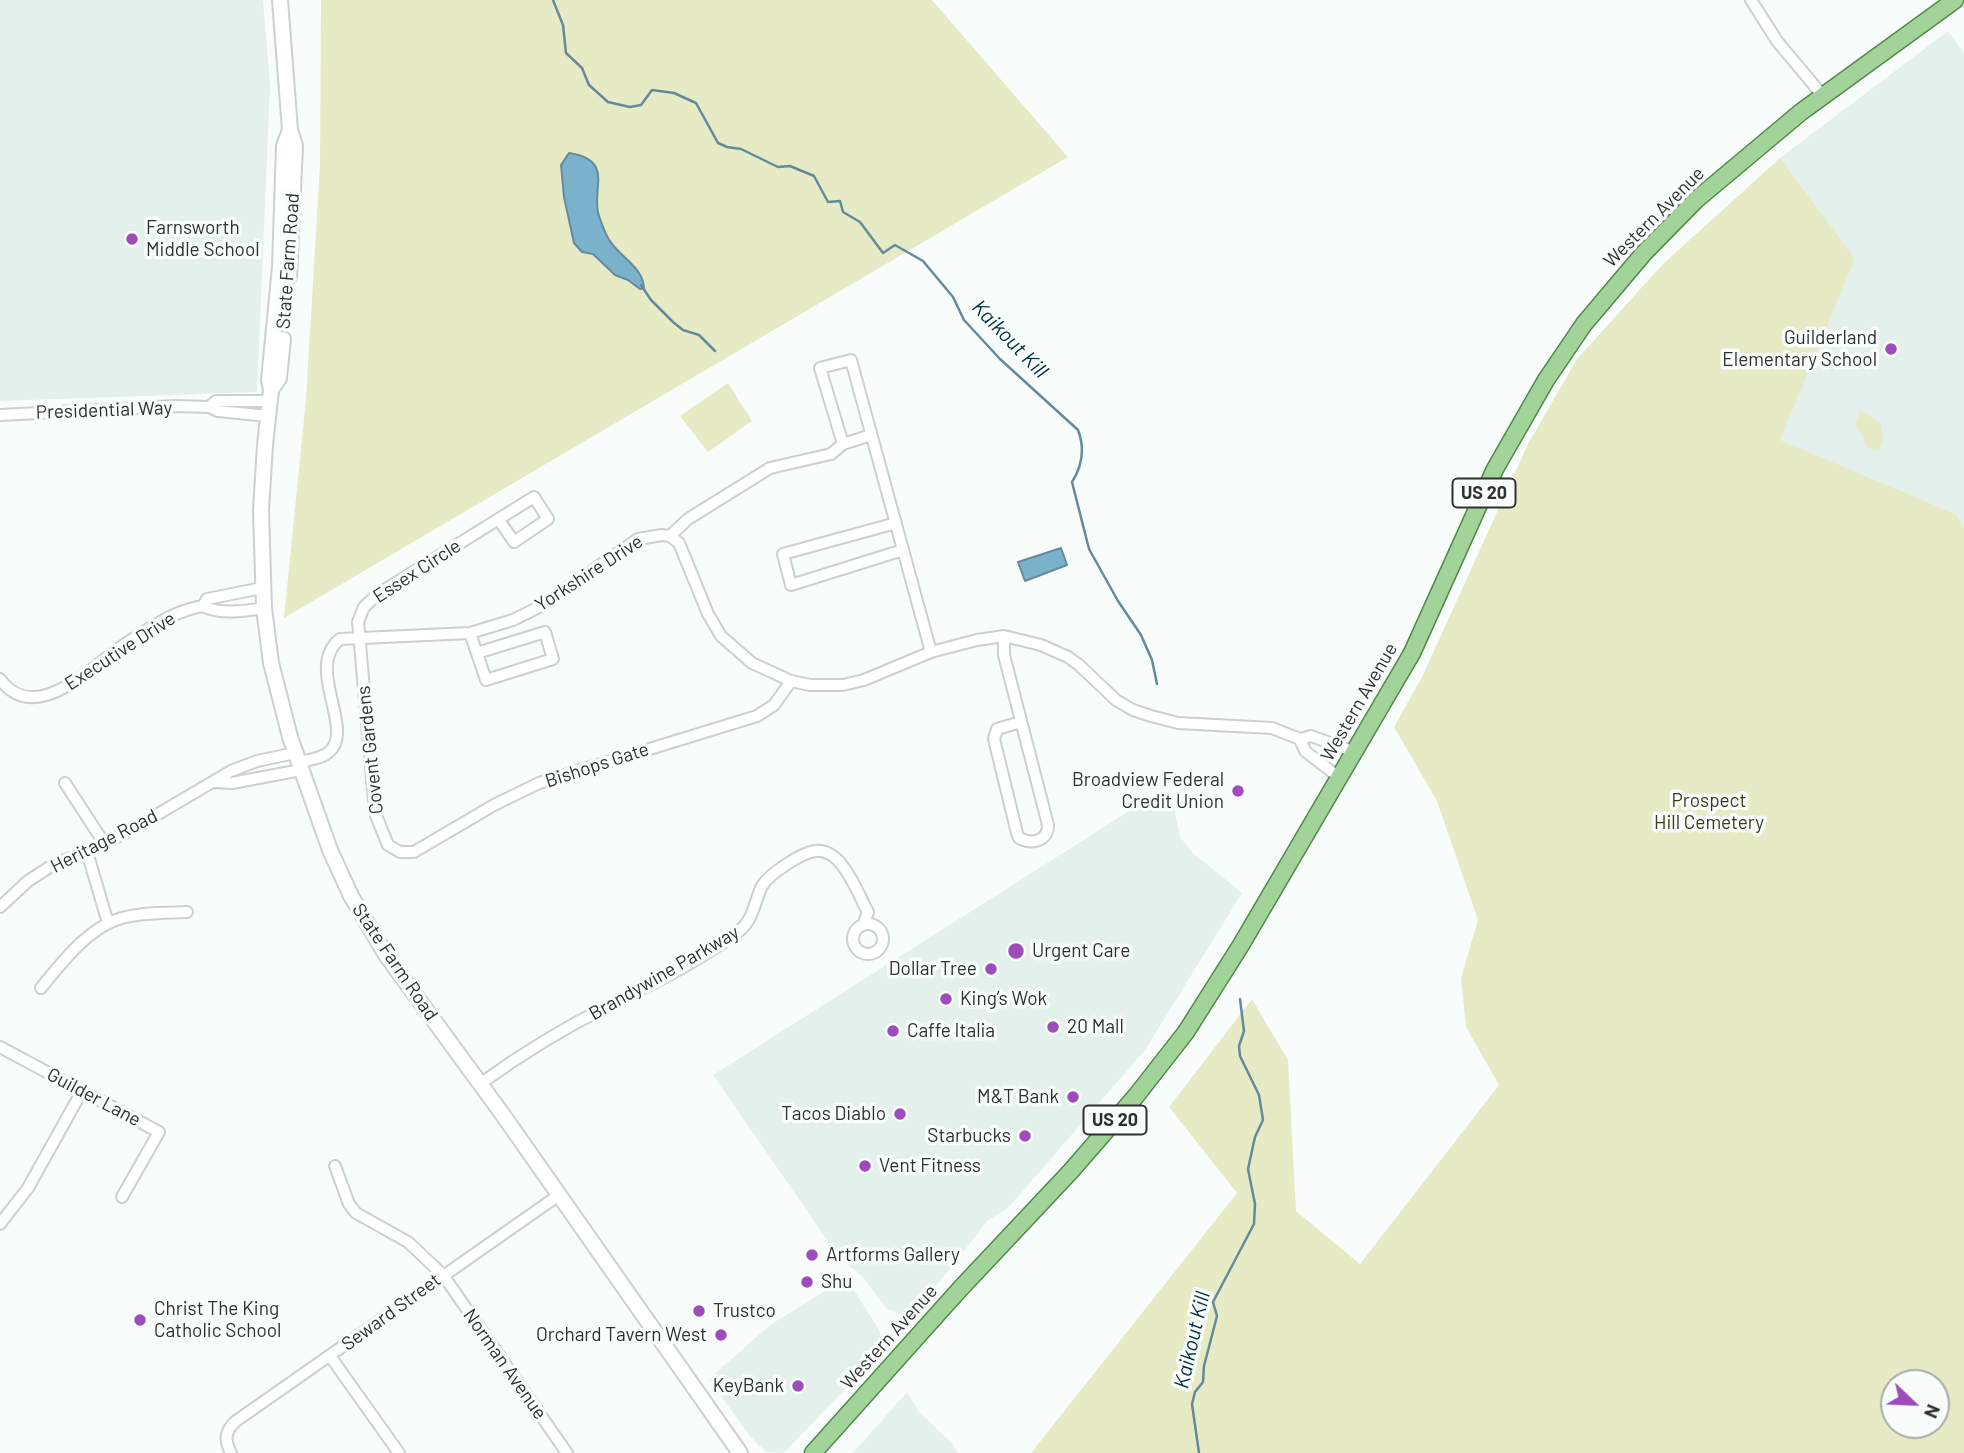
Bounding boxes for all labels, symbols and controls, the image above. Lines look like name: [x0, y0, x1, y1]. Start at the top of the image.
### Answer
street label: Western Avenue: [1599, 162, 1709, 272]
street label: State Farm Road: [272, 192, 304, 330]
place label: Farnsworth Middle School: [146, 217, 260, 261]
marker: Farnsworth Middle School: [124, 231, 140, 247]
water label: Kaikout Kill: [967, 295, 1053, 383]
place label: Guilderland Elementary School: [1722, 327, 1877, 371]
marker: Guilderland Elementary School: [1883, 341, 1899, 357]
street label: Presidential Way: [35, 396, 173, 424]
road number: US 20: [1452, 478, 1516, 508]
street label: Yorkshire Drive: [531, 530, 647, 616]
street label: Essex Circle: [369, 534, 465, 608]
street label: Executive Drive: [61, 607, 179, 695]
street label: Western Avenue: [1316, 639, 1402, 765]
street label: Covent Gardens: [352, 685, 388, 815]
street label: Bishops Gate: [542, 738, 652, 792]
place label: Broadview Federal Credit Union: [1072, 769, 1224, 813]
marker: Broadview Federal Credit Union: [1230, 783, 1246, 799]
park label: Prospect Hill Cemetery: [1654, 790, 1764, 834]
street label: Heritage Road: [47, 804, 161, 878]
street label: State Farm Road: [347, 899, 443, 1025]
street label: Brandywine Parkway: [585, 921, 743, 1025]
place label: Urgent Care: [1032, 940, 1130, 962]
marker: Urgent Care: [1006, 941, 1026, 961]
place label: Dollar Tree: [889, 958, 977, 980]
marker: Dollar Tree: [983, 961, 999, 977]
place label: King’s Wok: [960, 988, 1047, 1010]
marker: King’s Wok: [938, 991, 954, 1007]
place label: 20 Mall: [1067, 1016, 1124, 1038]
marker: 20 Mall: [1045, 1019, 1061, 1035]
place label: Caffe Italia: [907, 1020, 995, 1042]
marker: Caffe Italia: [885, 1023, 901, 1039]
street label: Guilder Lane: [43, 1063, 145, 1131]
place label: M&T Bank: [977, 1086, 1059, 1108]
marker: M&T Bank: [1065, 1089, 1081, 1105]
place label: Tacos Diablo: [781, 1103, 886, 1125]
marker: Tacos Diablo: [892, 1106, 908, 1122]
road number: US 20: [1084, 1106, 1146, 1134]
place label: Starbucks: [927, 1125, 1011, 1147]
marker: Starbucks: [1017, 1128, 1033, 1144]
place label: Vent Fitness: [879, 1155, 981, 1177]
marker: Vent Fitness: [857, 1158, 873, 1174]
place label: Artforms Gallery: [826, 1244, 960, 1266]
marker: Artforms Gallery: [804, 1247, 820, 1263]
street label: Seward Street: [337, 1268, 445, 1356]
place label: Shu: [821, 1271, 853, 1293]
marker: Shu: [799, 1274, 815, 1290]
street label: Western Avenue: [836, 1280, 942, 1394]
water label: Kaikout Kill: [1169, 1289, 1215, 1391]
place label: Christ The King Catholic School: [154, 1298, 281, 1342]
place label: Trustco: [713, 1300, 776, 1322]
marker: Trustco: [691, 1303, 707, 1319]
street label: Norman Avenue: [458, 1304, 552, 1424]
marker: Christ The King Catholic School: [132, 1312, 148, 1328]
place label: Orchard Tavern West: [536, 1324, 707, 1346]
marker: Orchard Tavern West: [713, 1327, 729, 1343]
north arrow: [1880, 1369, 1950, 1439]
place label: KeyBank: [713, 1375, 784, 1397]
marker: KeyBank: [790, 1378, 806, 1394]
text: N: [1920, 1401, 1946, 1422]

